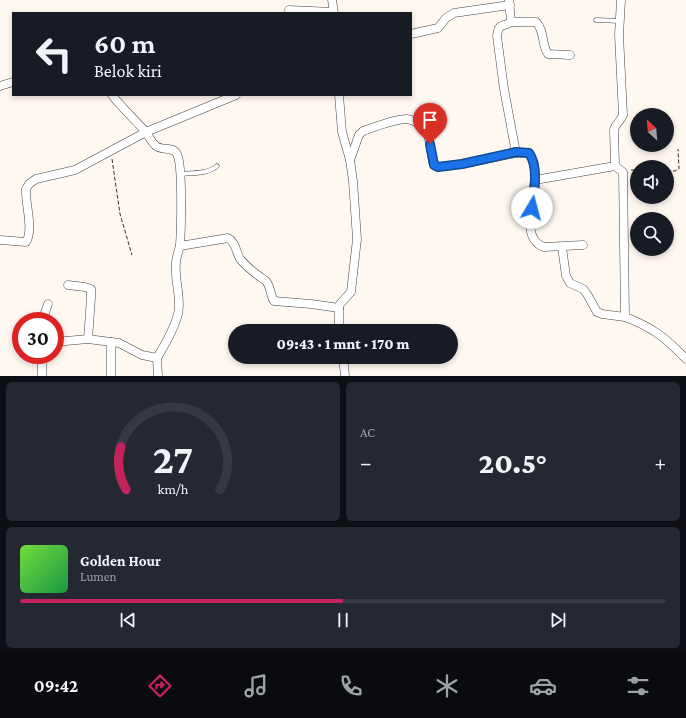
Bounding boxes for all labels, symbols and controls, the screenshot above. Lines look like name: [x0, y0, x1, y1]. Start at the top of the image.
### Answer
icon: left: [28, 28, 80, 80]
text: 60 m: [94, 28, 155, 59]
text: Belok kiri: [94, 61, 162, 81]
pin: [413, 103, 447, 144]
north arrow: [630, 108, 674, 152]
map controls: [630, 108, 674, 256]
icon: arrive: [419, 109, 441, 131]
button: sound: [630, 160, 674, 204]
position arrow: [511, 187, 553, 229]
button: search: [630, 212, 674, 256]
speed limit sign: 30: [12, 312, 64, 364]
text: 09:43 · 1 mnt · 170 m: [277, 336, 409, 352]
text: AC: [360, 425, 375, 440]
text: 27: [153, 435, 193, 481]
text: 20.5°: [479, 446, 547, 479]
text: −: [360, 450, 372, 475]
text: +: [654, 450, 666, 475]
text: km/h: [158, 480, 189, 496]
text: Golden Hour: [80, 553, 161, 569]
text: Lumen: [80, 569, 116, 584]
icon: previous: [117, 609, 139, 631]
icon: pause: [332, 609, 354, 631]
icon: next: [547, 609, 569, 631]
icon: directions: [146, 672, 174, 700]
icon: music: [242, 672, 270, 700]
icon: phone: [337, 672, 365, 700]
icon: climate: [433, 672, 461, 700]
icon: car: [529, 672, 557, 700]
icon: filters: [624, 672, 652, 700]
text: 09:42: [34, 676, 78, 696]

